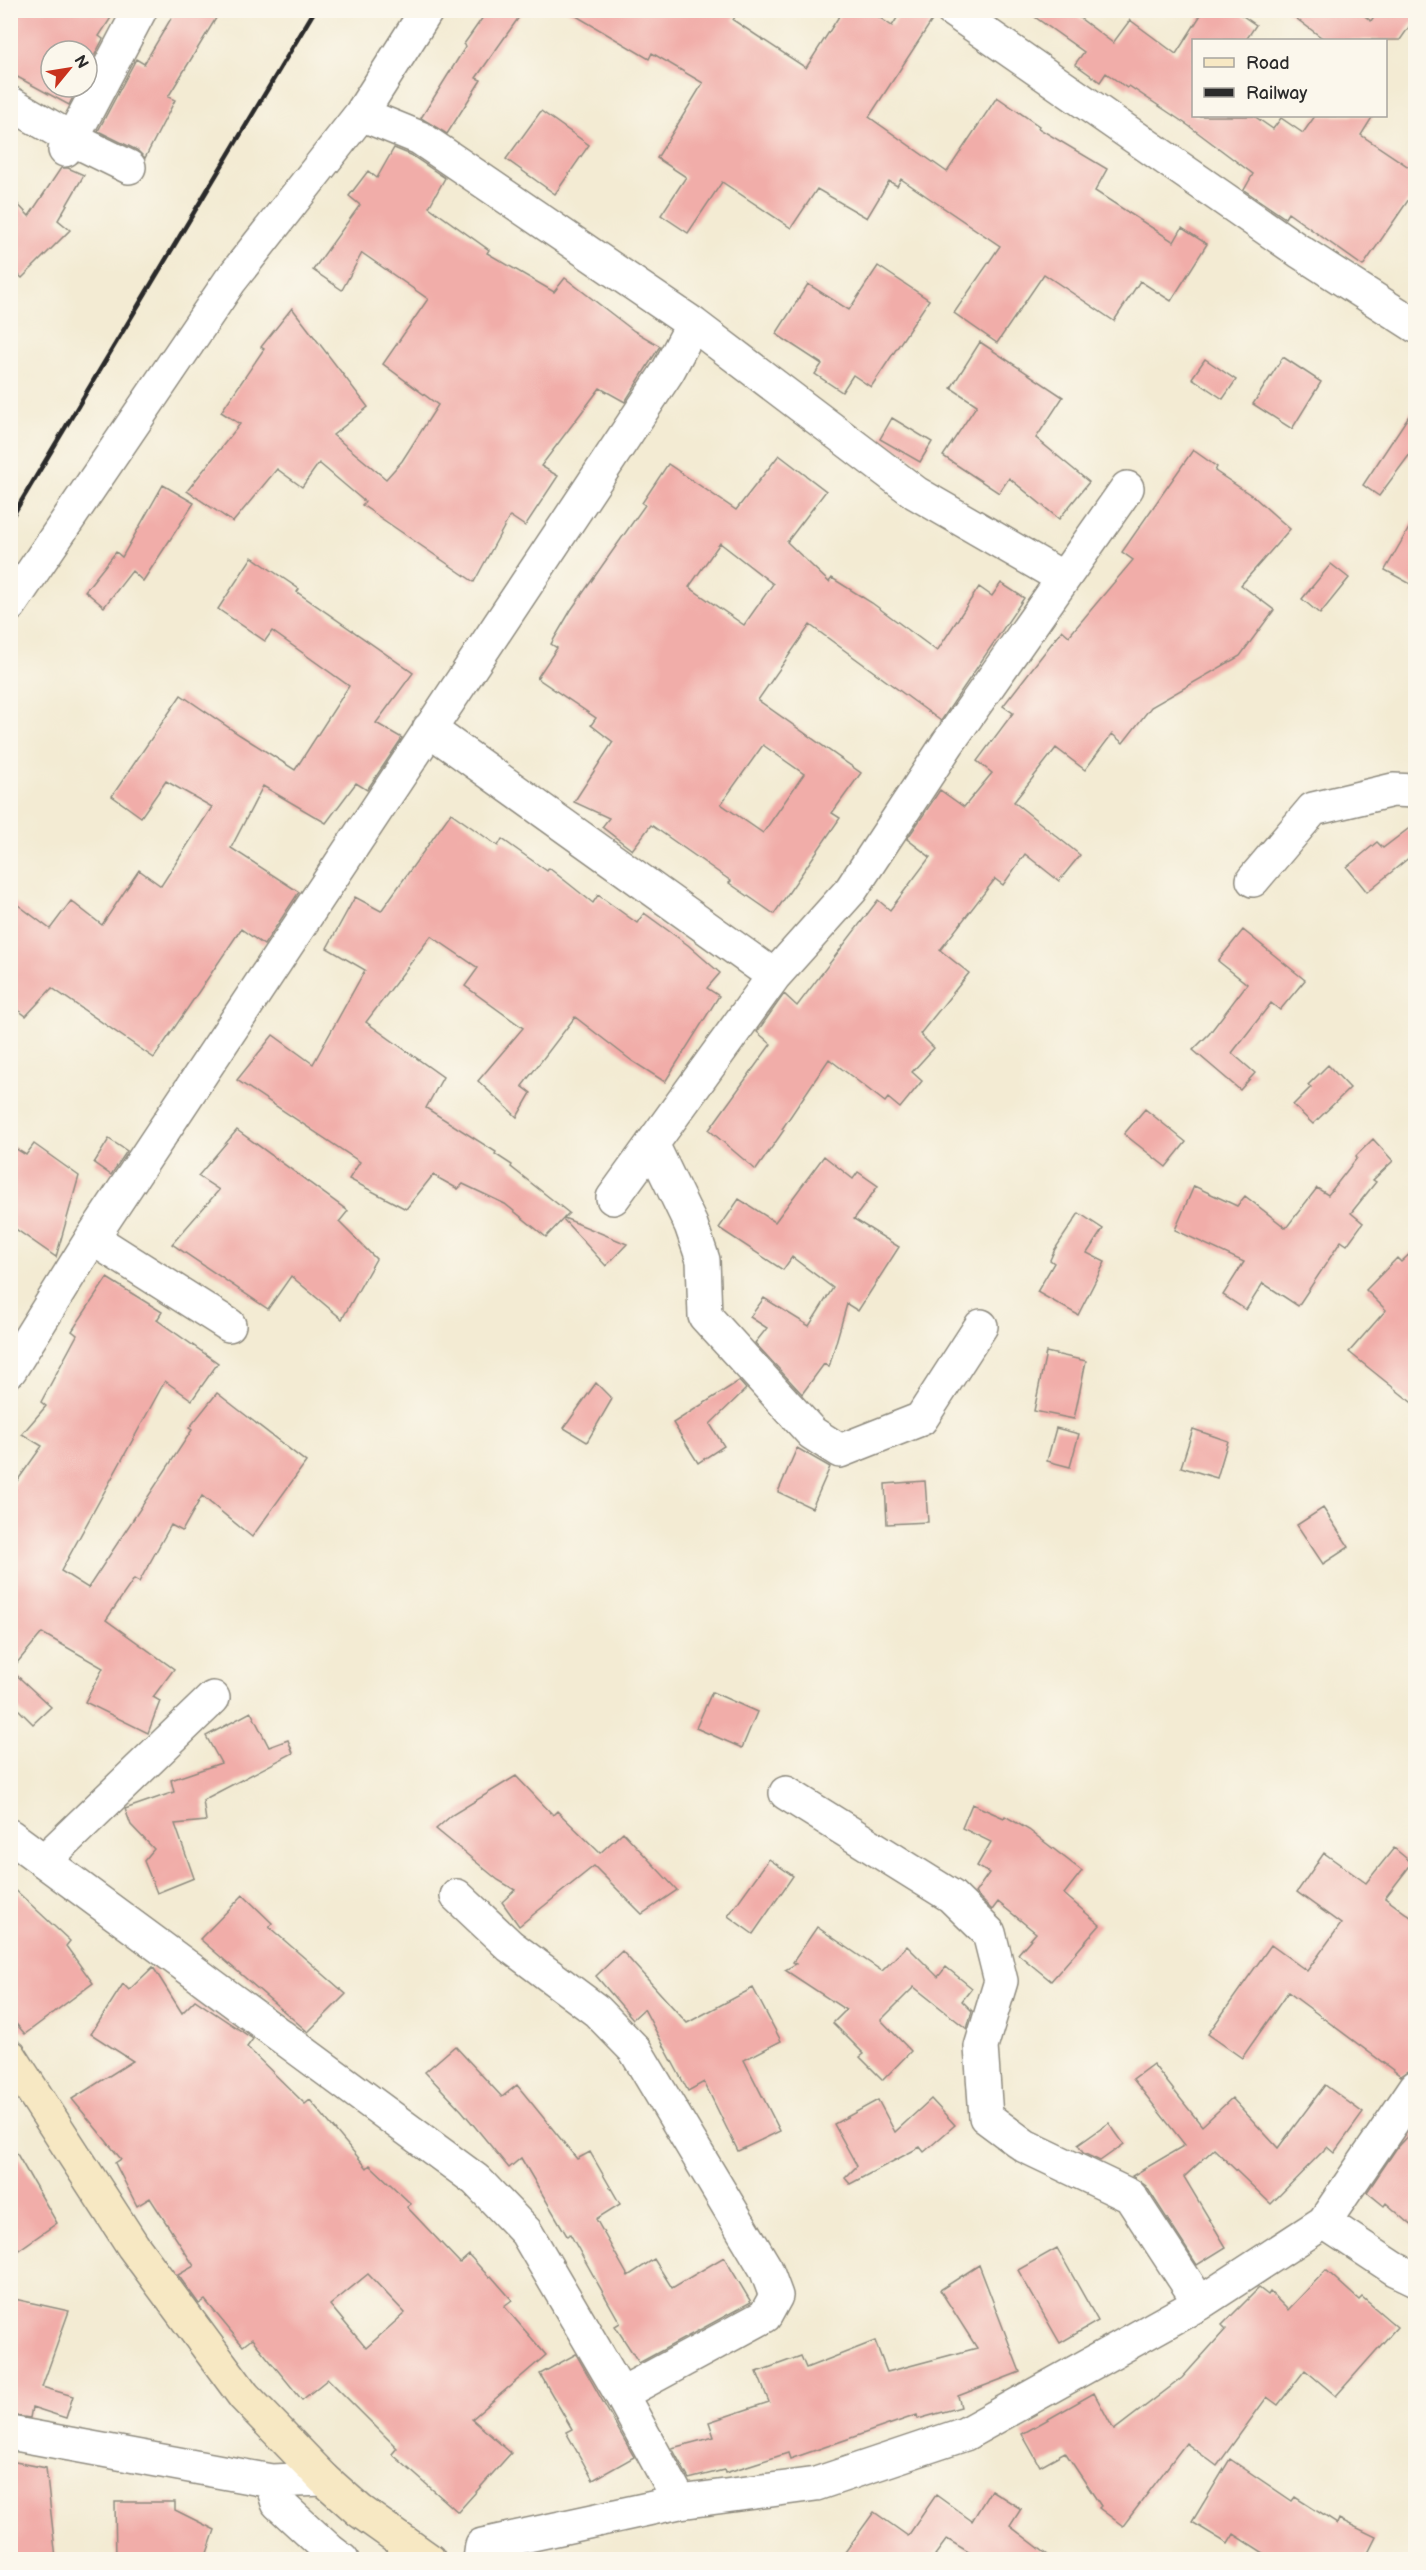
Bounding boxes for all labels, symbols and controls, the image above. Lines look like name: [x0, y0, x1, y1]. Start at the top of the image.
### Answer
north arrow: [39, 39, 99, 99]
legend: [1192, 39, 1387, 117]
text: N: [69, 52, 92, 72]
text: Road: [1246, 53, 1290, 74]
text: Railway: [1246, 83, 1308, 104]

